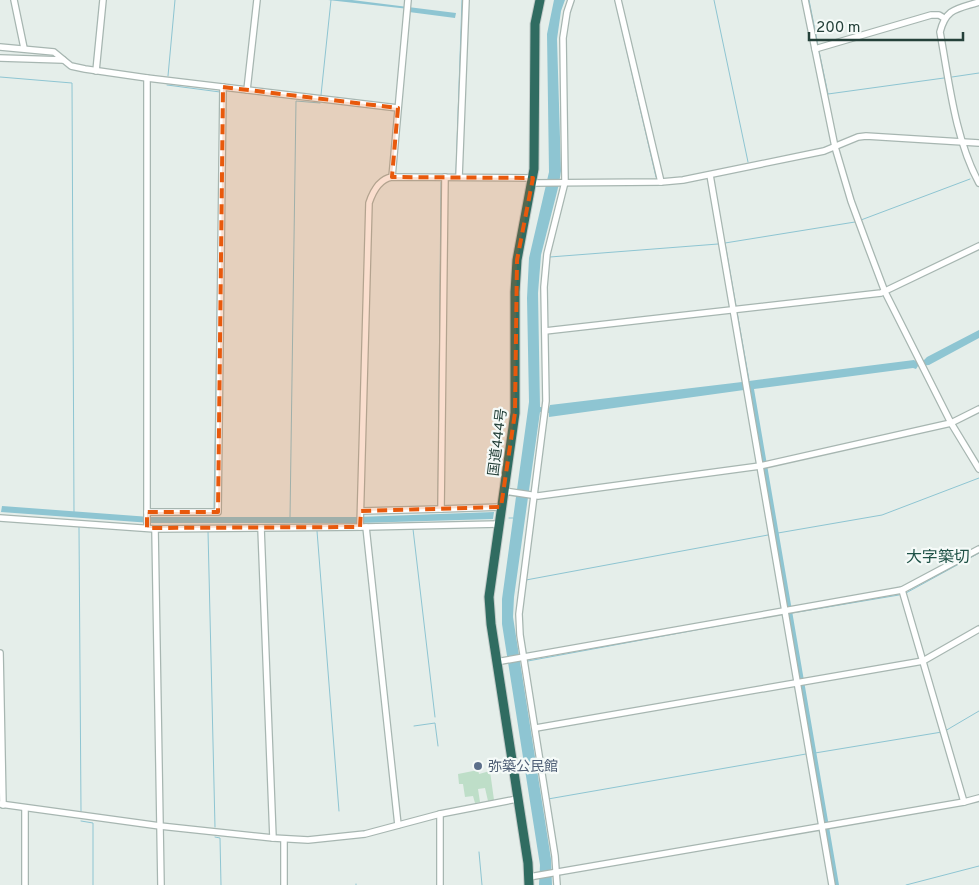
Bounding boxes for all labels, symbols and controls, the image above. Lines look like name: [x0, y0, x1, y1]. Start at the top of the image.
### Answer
scale bar: [809, 10, 963, 42]
text: 200 m: [816, 19, 861, 38]
street label: 国道444号: [486, 407, 511, 477]
district label: 大字築切: [906, 548, 970, 568]
place label: 弥築公民館: [488, 759, 558, 776]
marker: 弥築公民館: [472, 760, 484, 772]

